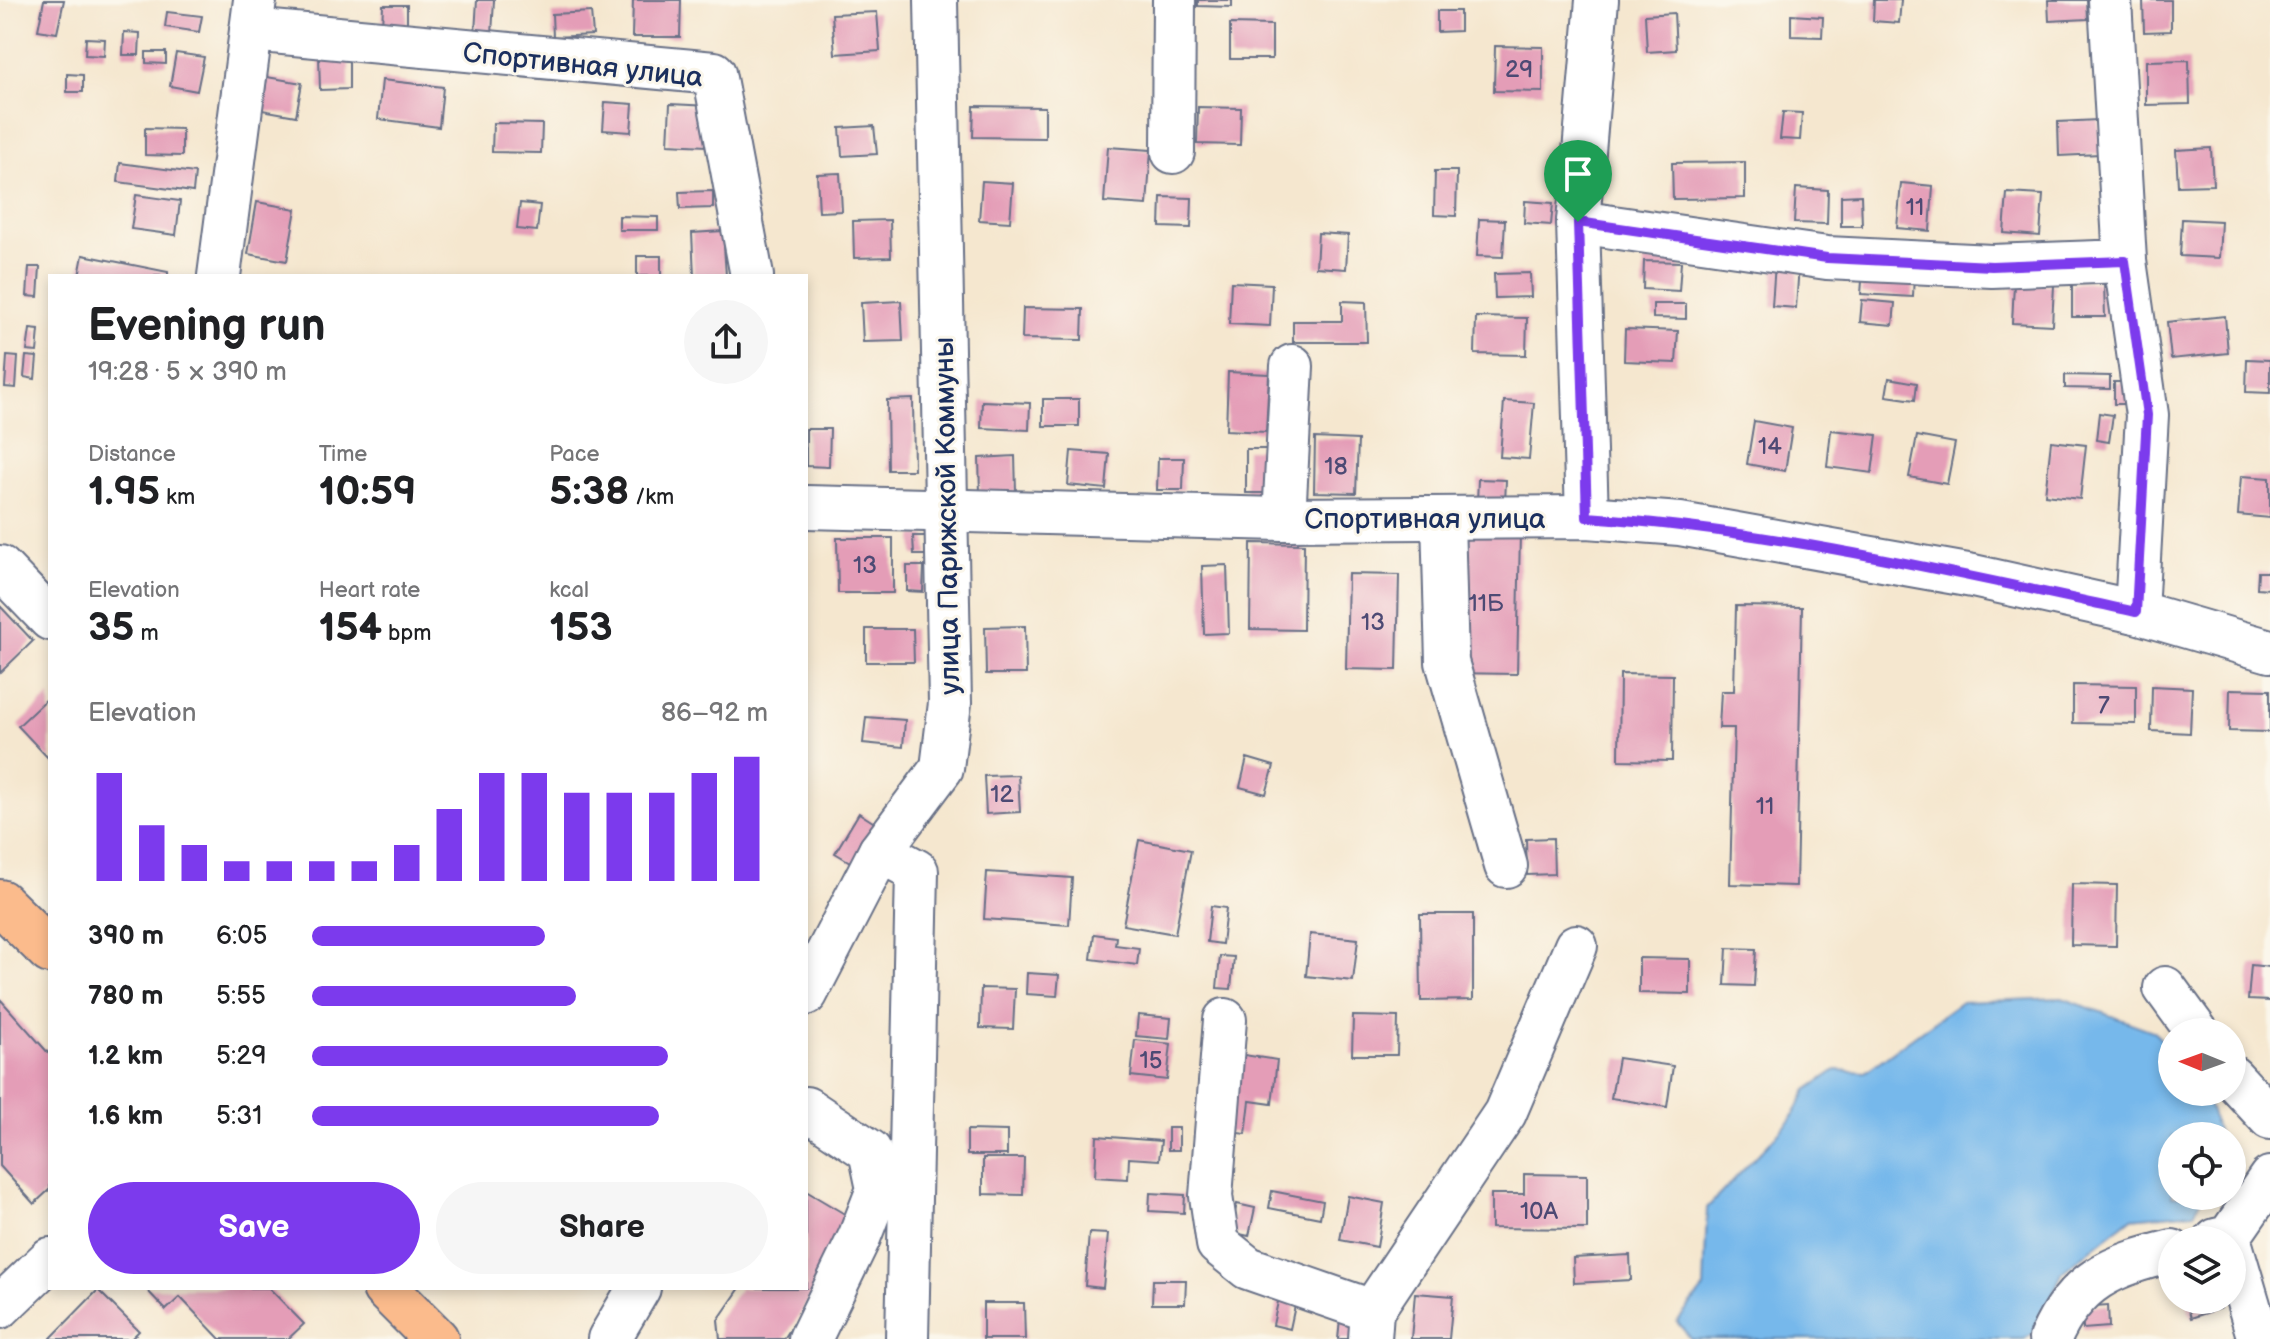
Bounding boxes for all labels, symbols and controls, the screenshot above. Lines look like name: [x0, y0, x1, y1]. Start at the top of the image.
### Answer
street label: Спортивная улица: [461, 36, 705, 95]
house number: 29: [1505, 55, 1533, 84]
pin: [1544, 140, 1612, 222]
icon: arrive: [1556, 152, 1600, 196]
house number: 11: [1906, 193, 1924, 222]
text: Evening run: [88, 300, 325, 353]
button: share: [684, 300, 768, 384]
street label: улица Парижской Коммуны: [928, 337, 967, 695]
text: 19:28 · 5 × 390 m: [88, 357, 287, 388]
house number: 14: [1758, 432, 1782, 461]
text: Distance: [88, 441, 176, 468]
text: Time: [319, 441, 367, 468]
text: Pace: [549, 441, 600, 468]
house number: 18: [1324, 452, 1348, 481]
text: 1.95: [88, 468, 160, 516]
text: 10:59: [319, 468, 417, 516]
text: 5:38: [549, 468, 629, 516]
text: km: [160, 484, 195, 511]
text: /km: [629, 484, 674, 511]
street label: Спортивная улица: [1304, 503, 1546, 536]
house number: 13: [853, 551, 877, 580]
text: Elevation: [88, 577, 180, 604]
text: Heart rate: [319, 577, 420, 604]
text: kcal: [549, 577, 589, 604]
house number: 11Б: [1468, 589, 1504, 618]
text: 35: [88, 604, 134, 652]
text: 154: [319, 604, 382, 652]
text: 153: [549, 604, 613, 652]
house number: 13: [1361, 608, 1385, 637]
text: m: [134, 620, 159, 647]
text: bpm: [382, 620, 431, 647]
house number: 7: [2098, 691, 2110, 720]
text: Elevation: [88, 698, 196, 729]
text: 86–92 m: [661, 698, 768, 729]
house number: 12: [990, 780, 1014, 809]
house number: 11: [1756, 792, 1774, 821]
text: 390 m: [88, 921, 164, 952]
text: 6:05: [216, 921, 267, 952]
text: 780 m: [88, 981, 163, 1012]
text: 5:55: [216, 981, 266, 1012]
north arrow: [2158, 1018, 2246, 1106]
map controls: [2158, 1018, 2246, 1314]
text: 1.2 km: [88, 1041, 163, 1072]
text: 5:29: [216, 1041, 267, 1072]
house number: 15: [1139, 1046, 1163, 1075]
text: 1.6 km: [88, 1101, 163, 1132]
text: 5:31: [216, 1101, 262, 1132]
button: locate: [2158, 1122, 2246, 1210]
button: Save: [88, 1182, 420, 1274]
button: Share: [436, 1182, 768, 1274]
house number: 10А: [1520, 1197, 1558, 1226]
button: layers: [2158, 1226, 2246, 1314]

